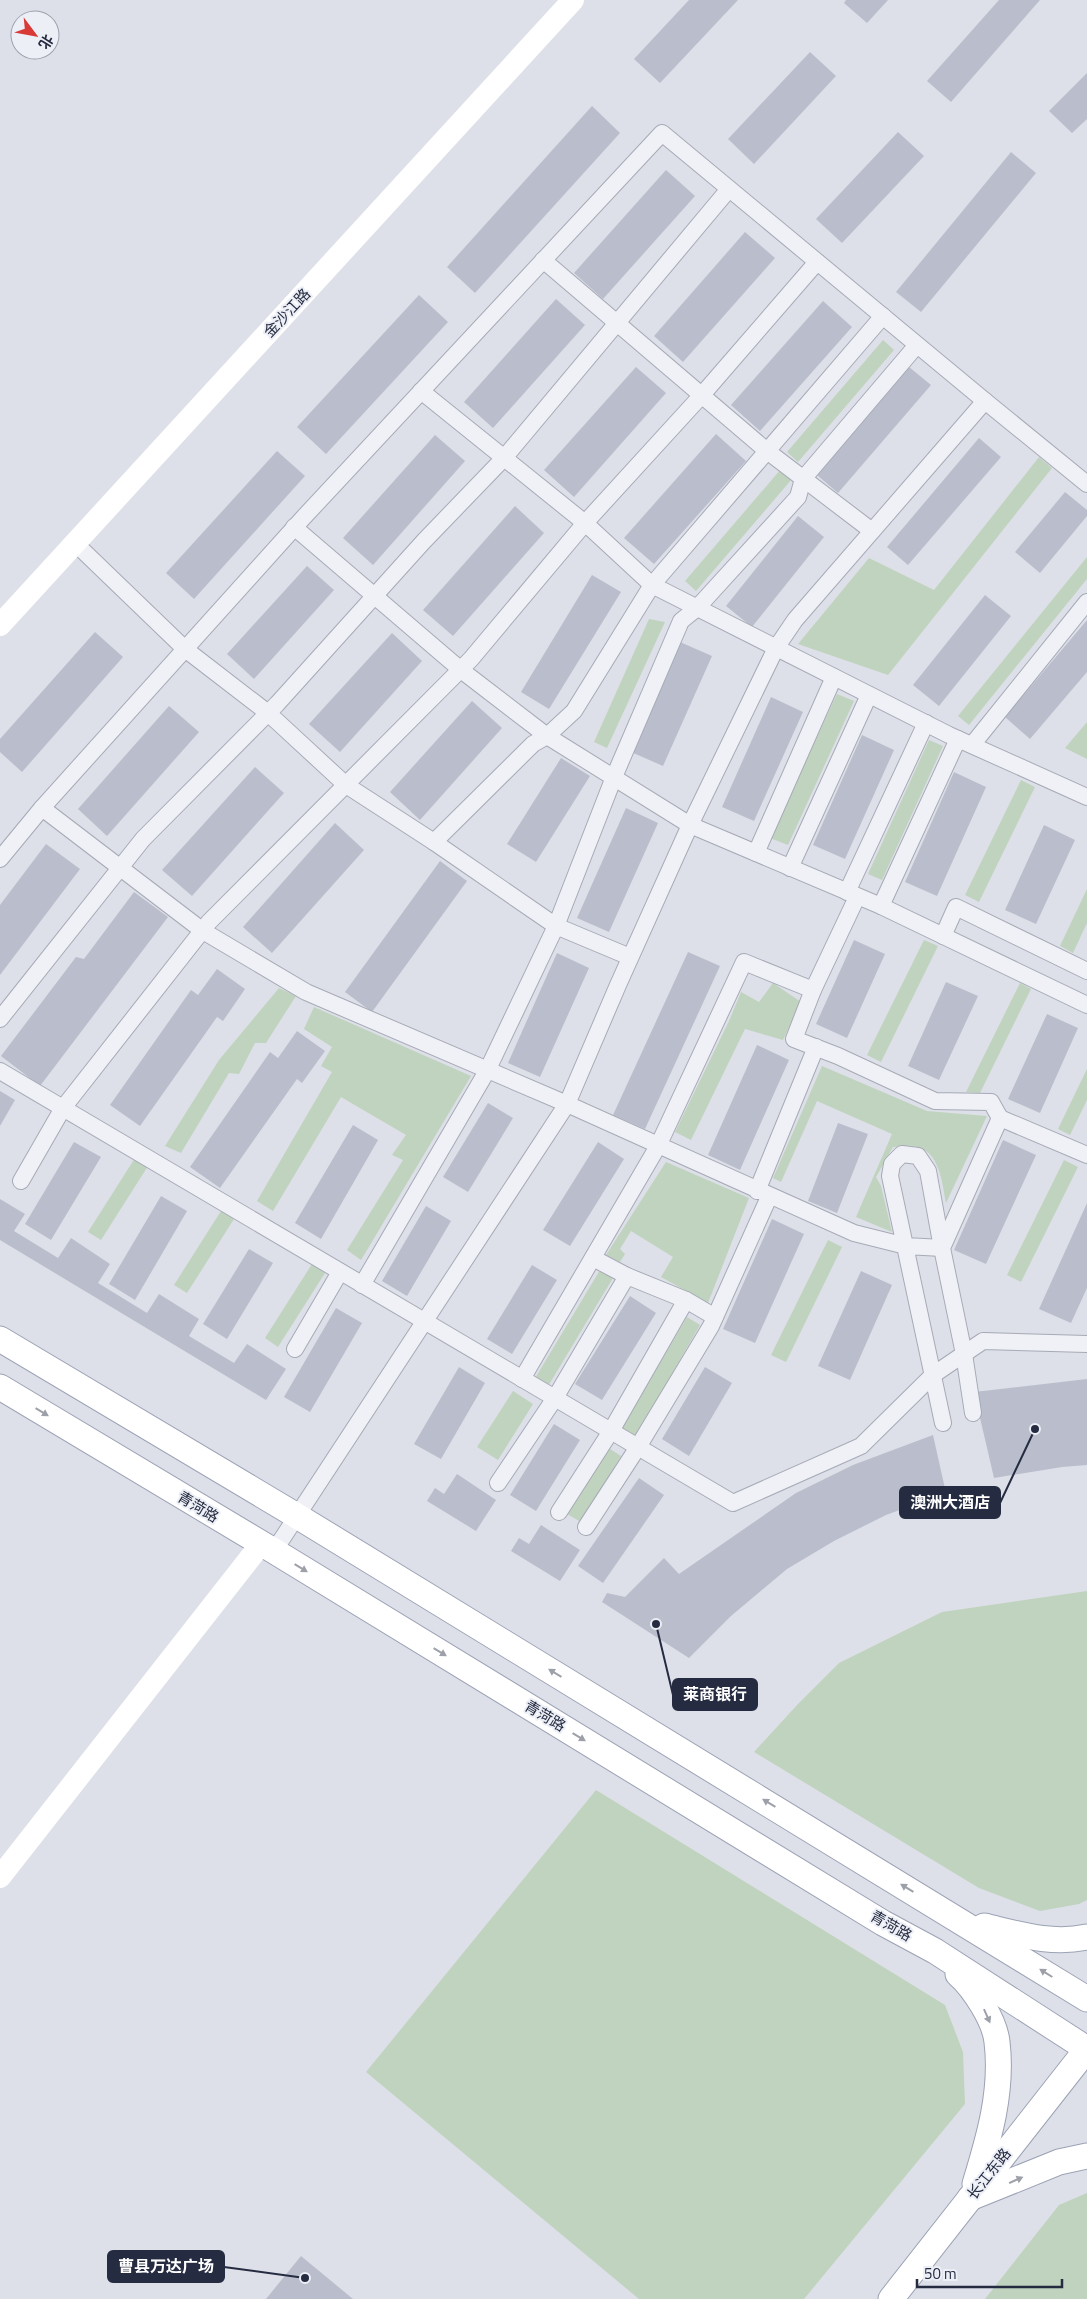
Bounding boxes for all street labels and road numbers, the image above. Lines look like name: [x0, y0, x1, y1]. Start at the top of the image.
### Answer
street label: 金沙江路: [258, 283, 316, 342]
street label: 青菏路: [173, 1485, 223, 1528]
street label: 青菏路: [520, 1694, 570, 1737]
street label: 青菏路: [866, 1904, 916, 1947]
street label: 长江东路: [961, 2143, 1016, 2204]

